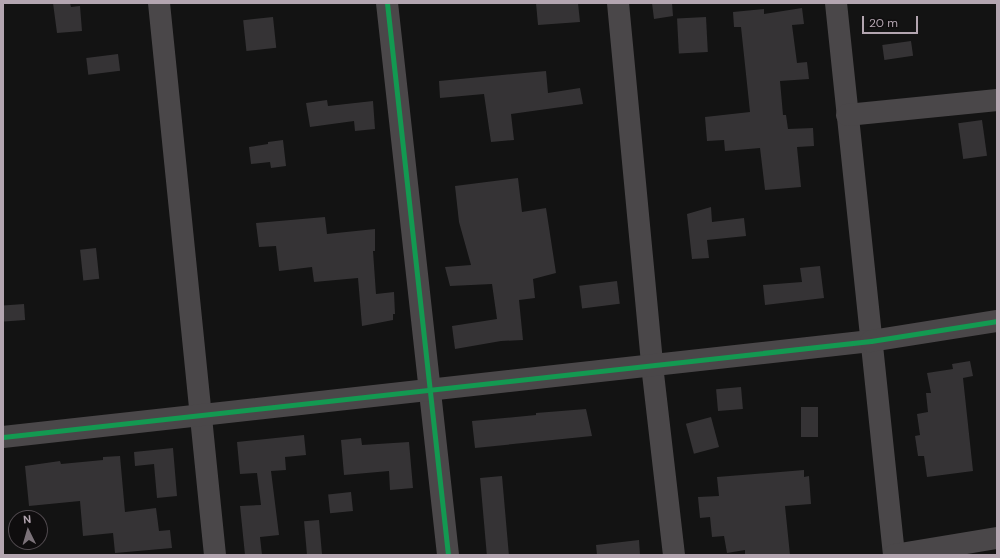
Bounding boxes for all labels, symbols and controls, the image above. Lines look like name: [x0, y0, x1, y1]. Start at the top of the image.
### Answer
scale bar: [864, 8, 920, 34]
text: 20 m: [869, 15, 898, 31]
north arrow: [8, 510, 48, 550]
text: N: [22, 512, 32, 526]

